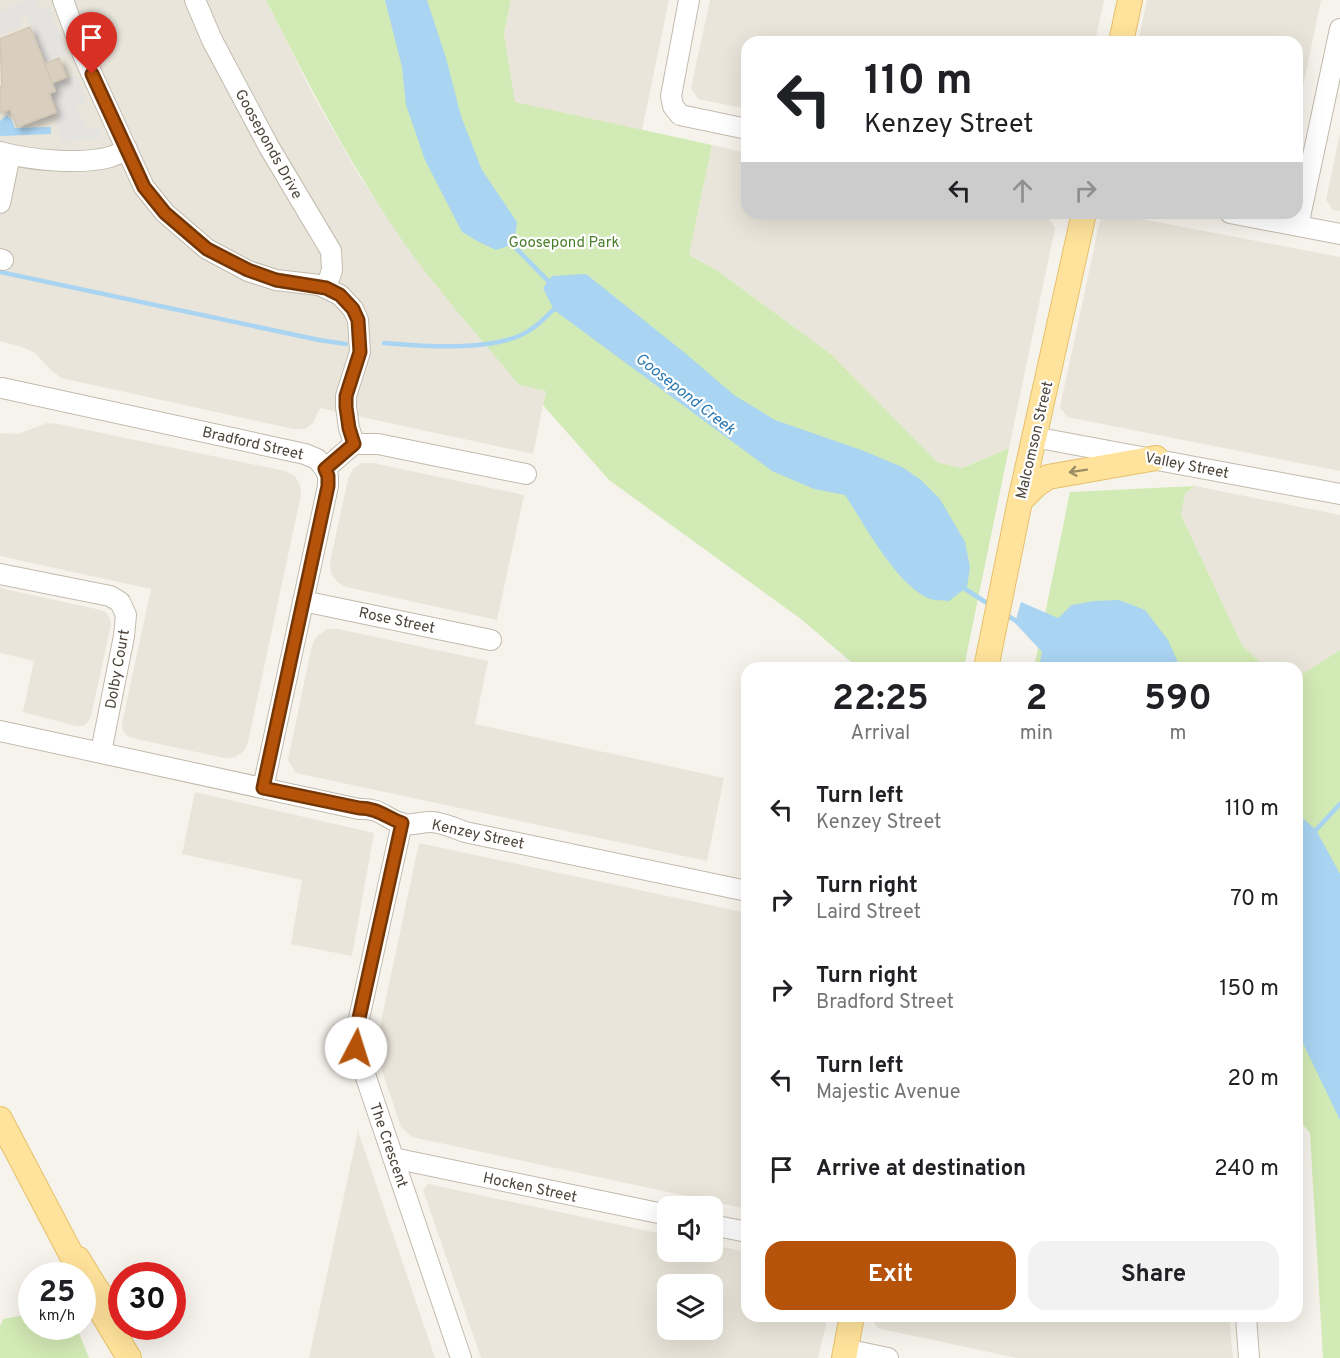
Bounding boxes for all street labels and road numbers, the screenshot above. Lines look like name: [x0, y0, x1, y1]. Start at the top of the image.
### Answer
street label: Gooseponds Drive: [230, 87, 306, 203]
street label: Malcomson Street: [1013, 379, 1058, 501]
street label: Bradford Street: [200, 424, 305, 465]
street label: Valley Street: [1143, 449, 1230, 484]
street label: Rose Street: [357, 604, 437, 639]
street label: Dolby Court: [102, 628, 135, 711]
street label: Kenzey Street: [430, 816, 526, 855]
street label: The Crescent: [364, 1100, 411, 1191]
street label: Hocken Street: [481, 1169, 578, 1208]

